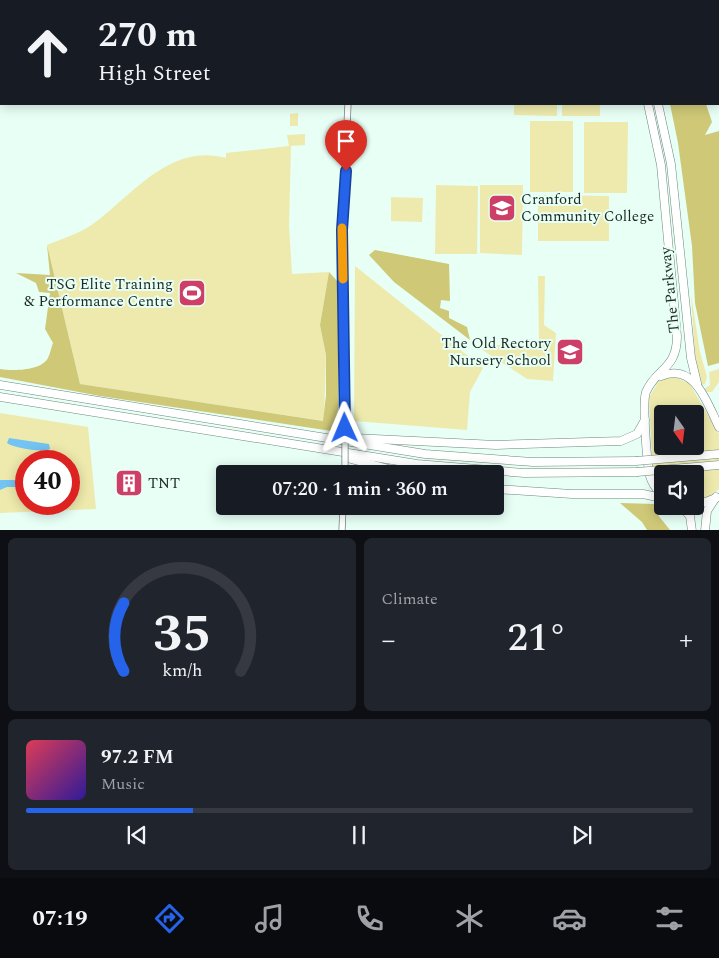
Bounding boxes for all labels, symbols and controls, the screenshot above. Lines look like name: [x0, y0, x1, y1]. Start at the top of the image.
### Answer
text: 270 m: [98, 9, 197, 62]
icon: ahead: [15, 20, 80, 85]
text: High Street: [98, 57, 211, 90]
pin: [325, 120, 367, 171]
icon: arrive: [332, 127, 360, 155]
place label: Cranford Community College: [521, 188, 654, 228]
school or university icon: Cranford Community College: [487, 193, 517, 223]
street label: The Parkway: [654, 245, 686, 334]
place label: TSG Elite Training & Performance Centre: [24, 273, 173, 313]
sports icon: TSG Elite Training & Performance Centre: [177, 278, 207, 308]
place label: The Old Rectory Nursery School: [442, 332, 552, 372]
school or university icon: The Old Rectory Nursery School: [555, 337, 585, 367]
position arrow: [318, 401, 370, 453]
north arrow: [654, 405, 704, 455]
map controls: [654, 405, 704, 515]
speed limit sign: 40: [15, 450, 80, 515]
button: sound: [654, 465, 704, 515]
building icon: TNT: [114, 468, 144, 498]
place label: TNT: [148, 472, 180, 495]
text: 07:20 · 1 min · 360 m: [272, 475, 448, 504]
text: Climate: [382, 587, 438, 611]
text: 35: [153, 595, 211, 674]
text: 21°: [507, 610, 567, 668]
text: −: [382, 619, 396, 662]
text: +: [679, 619, 693, 662]
text: km/h: [162, 657, 202, 684]
text: 97.2 FM: [101, 743, 174, 772]
text: Music: [101, 772, 145, 796]
icon: previous: [123, 821, 151, 849]
icon: pause: [345, 821, 373, 849]
icon: next: [568, 821, 596, 849]
icon: directions: [152, 901, 187, 936]
icon: music: [252, 901, 287, 936]
icon: phone: [352, 901, 387, 936]
icon: climate: [452, 901, 487, 936]
icon: car: [552, 901, 587, 936]
icon: filters: [652, 901, 687, 936]
text: 07:19: [32, 902, 88, 935]

